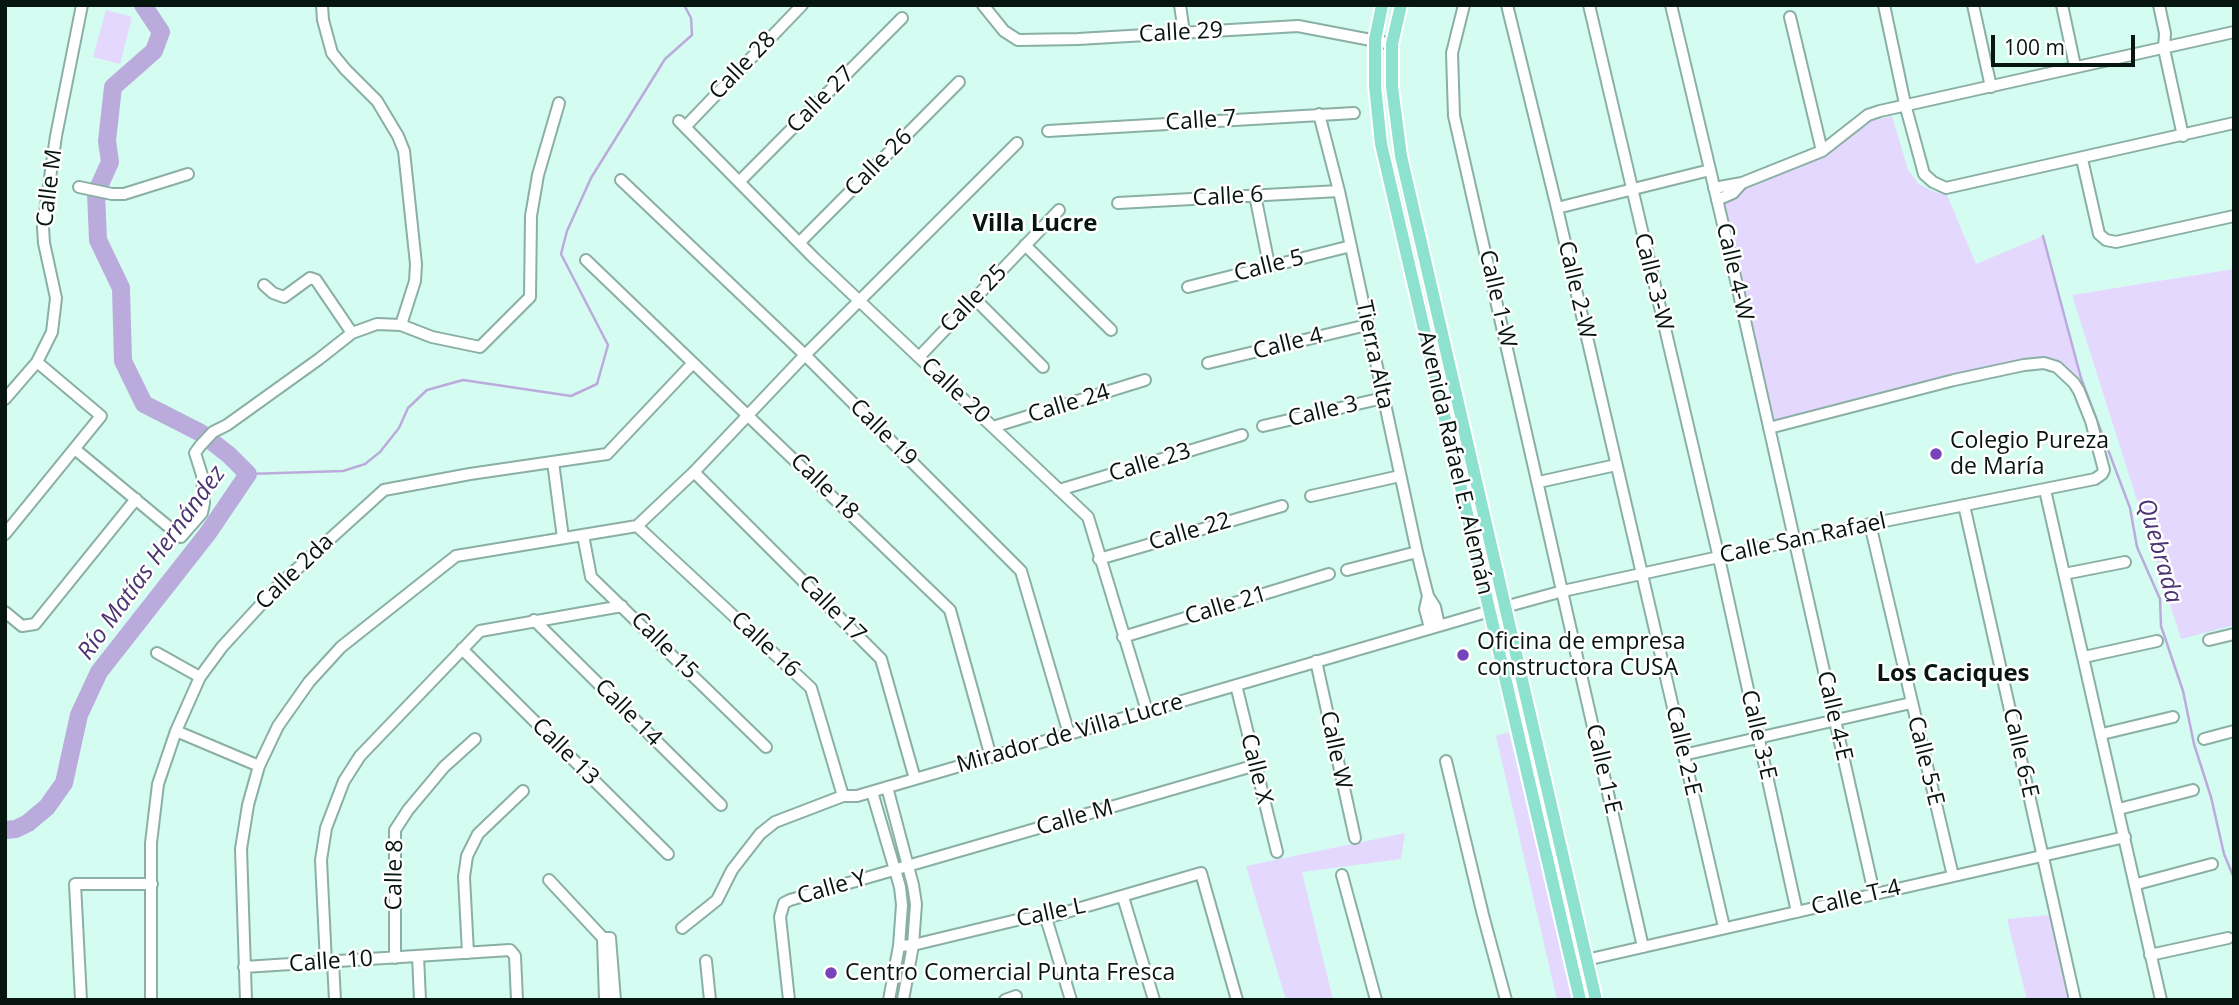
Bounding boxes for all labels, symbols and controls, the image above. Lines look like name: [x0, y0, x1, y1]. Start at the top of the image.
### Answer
street label: Calle 29: [1138, 17, 1224, 49]
scale bar: [1994, 21, 2138, 65]
street label: Calle 28: [704, 26, 782, 106]
text: 100 m: [2004, 33, 2065, 61]
street label: Calle 27: [782, 61, 860, 139]
street label: Calle 7: [1165, 105, 1237, 137]
street label: Calle 26: [840, 124, 918, 202]
street label: Calle M: [32, 147, 68, 229]
street label: Calle 6: [1192, 181, 1264, 213]
district label: Villa Lucre: [972, 210, 1098, 238]
street label: Calle 4-W: [1709, 220, 1759, 324]
street label: Calle 3-W: [1628, 230, 1678, 334]
street label: Calle 2-W: [1551, 238, 1601, 342]
street label: Calle 5: [1231, 244, 1307, 288]
street label: Calle 1-W: [1472, 247, 1522, 351]
street label: Calle 25: [935, 259, 1013, 339]
street label: Tierra Alta: [1349, 298, 1399, 412]
street label: Calle 4: [1250, 322, 1326, 366]
street label: Avenida Rafael E. Alemán: [1411, 328, 1499, 598]
street label: Calle 20: [915, 352, 995, 430]
street label: Calle 24: [1025, 379, 1113, 429]
street label: Calle 3: [1285, 391, 1361, 433]
street label: Calle 19: [844, 394, 922, 472]
place label: Colegio Pureza de María: [1950, 427, 2109, 481]
street label: Calle 23: [1106, 438, 1194, 488]
marker: Colegio Pureza de María: [1928, 446, 1944, 462]
street label: Calle 18: [784, 448, 864, 526]
water label: Río Matías Hernández: [72, 460, 232, 666]
water label: Quebrada: [2130, 495, 2188, 607]
street label: Calle 22: [1146, 507, 1234, 557]
street label: Calle San Rafael: [1717, 508, 1889, 570]
street label: Calle 2da: [250, 528, 340, 616]
street label: Calle 17: [793, 570, 871, 648]
street label: Calle 21: [1182, 581, 1270, 631]
street label: Calle 16: [725, 606, 805, 684]
street label: Calle 15: [625, 607, 703, 685]
place label: Oficina de empresa constructora CUSA: [1477, 628, 1685, 682]
marker: Oficina de empresa constructora CUSA: [1455, 647, 1471, 663]
district label: Los Caciques: [1876, 660, 2030, 688]
street label: Calle 4-E: [1810, 669, 1858, 763]
street label: Calle 14: [589, 674, 667, 752]
street label: Mirador de Villa Lucre: [954, 688, 1186, 780]
street label: Calle 3-E: [1734, 688, 1782, 782]
street label: Calle 2-E: [1659, 704, 1707, 798]
street label: Calle 6-E: [1996, 706, 2044, 800]
street label: Calle W: [1313, 708, 1357, 792]
street label: Calle 13: [526, 713, 604, 791]
street label: Calle 5-E: [1901, 713, 1949, 809]
street label: Calle 1-E: [1579, 722, 1627, 816]
street label: Calle X: [1234, 731, 1278, 807]
street label: Calle M: [1033, 794, 1117, 842]
street label: Calle 8: [381, 839, 409, 911]
street label: Calle Y: [794, 865, 870, 911]
street label: Calle T-4: [1809, 874, 1903, 922]
street label: Calle L: [1014, 892, 1088, 934]
street label: Calle 10: [288, 945, 374, 979]
place label: Centro Comercial Punta Fresca: [845, 959, 1175, 987]
marker: Centro Comercial Punta Fresca: [823, 965, 839, 981]

